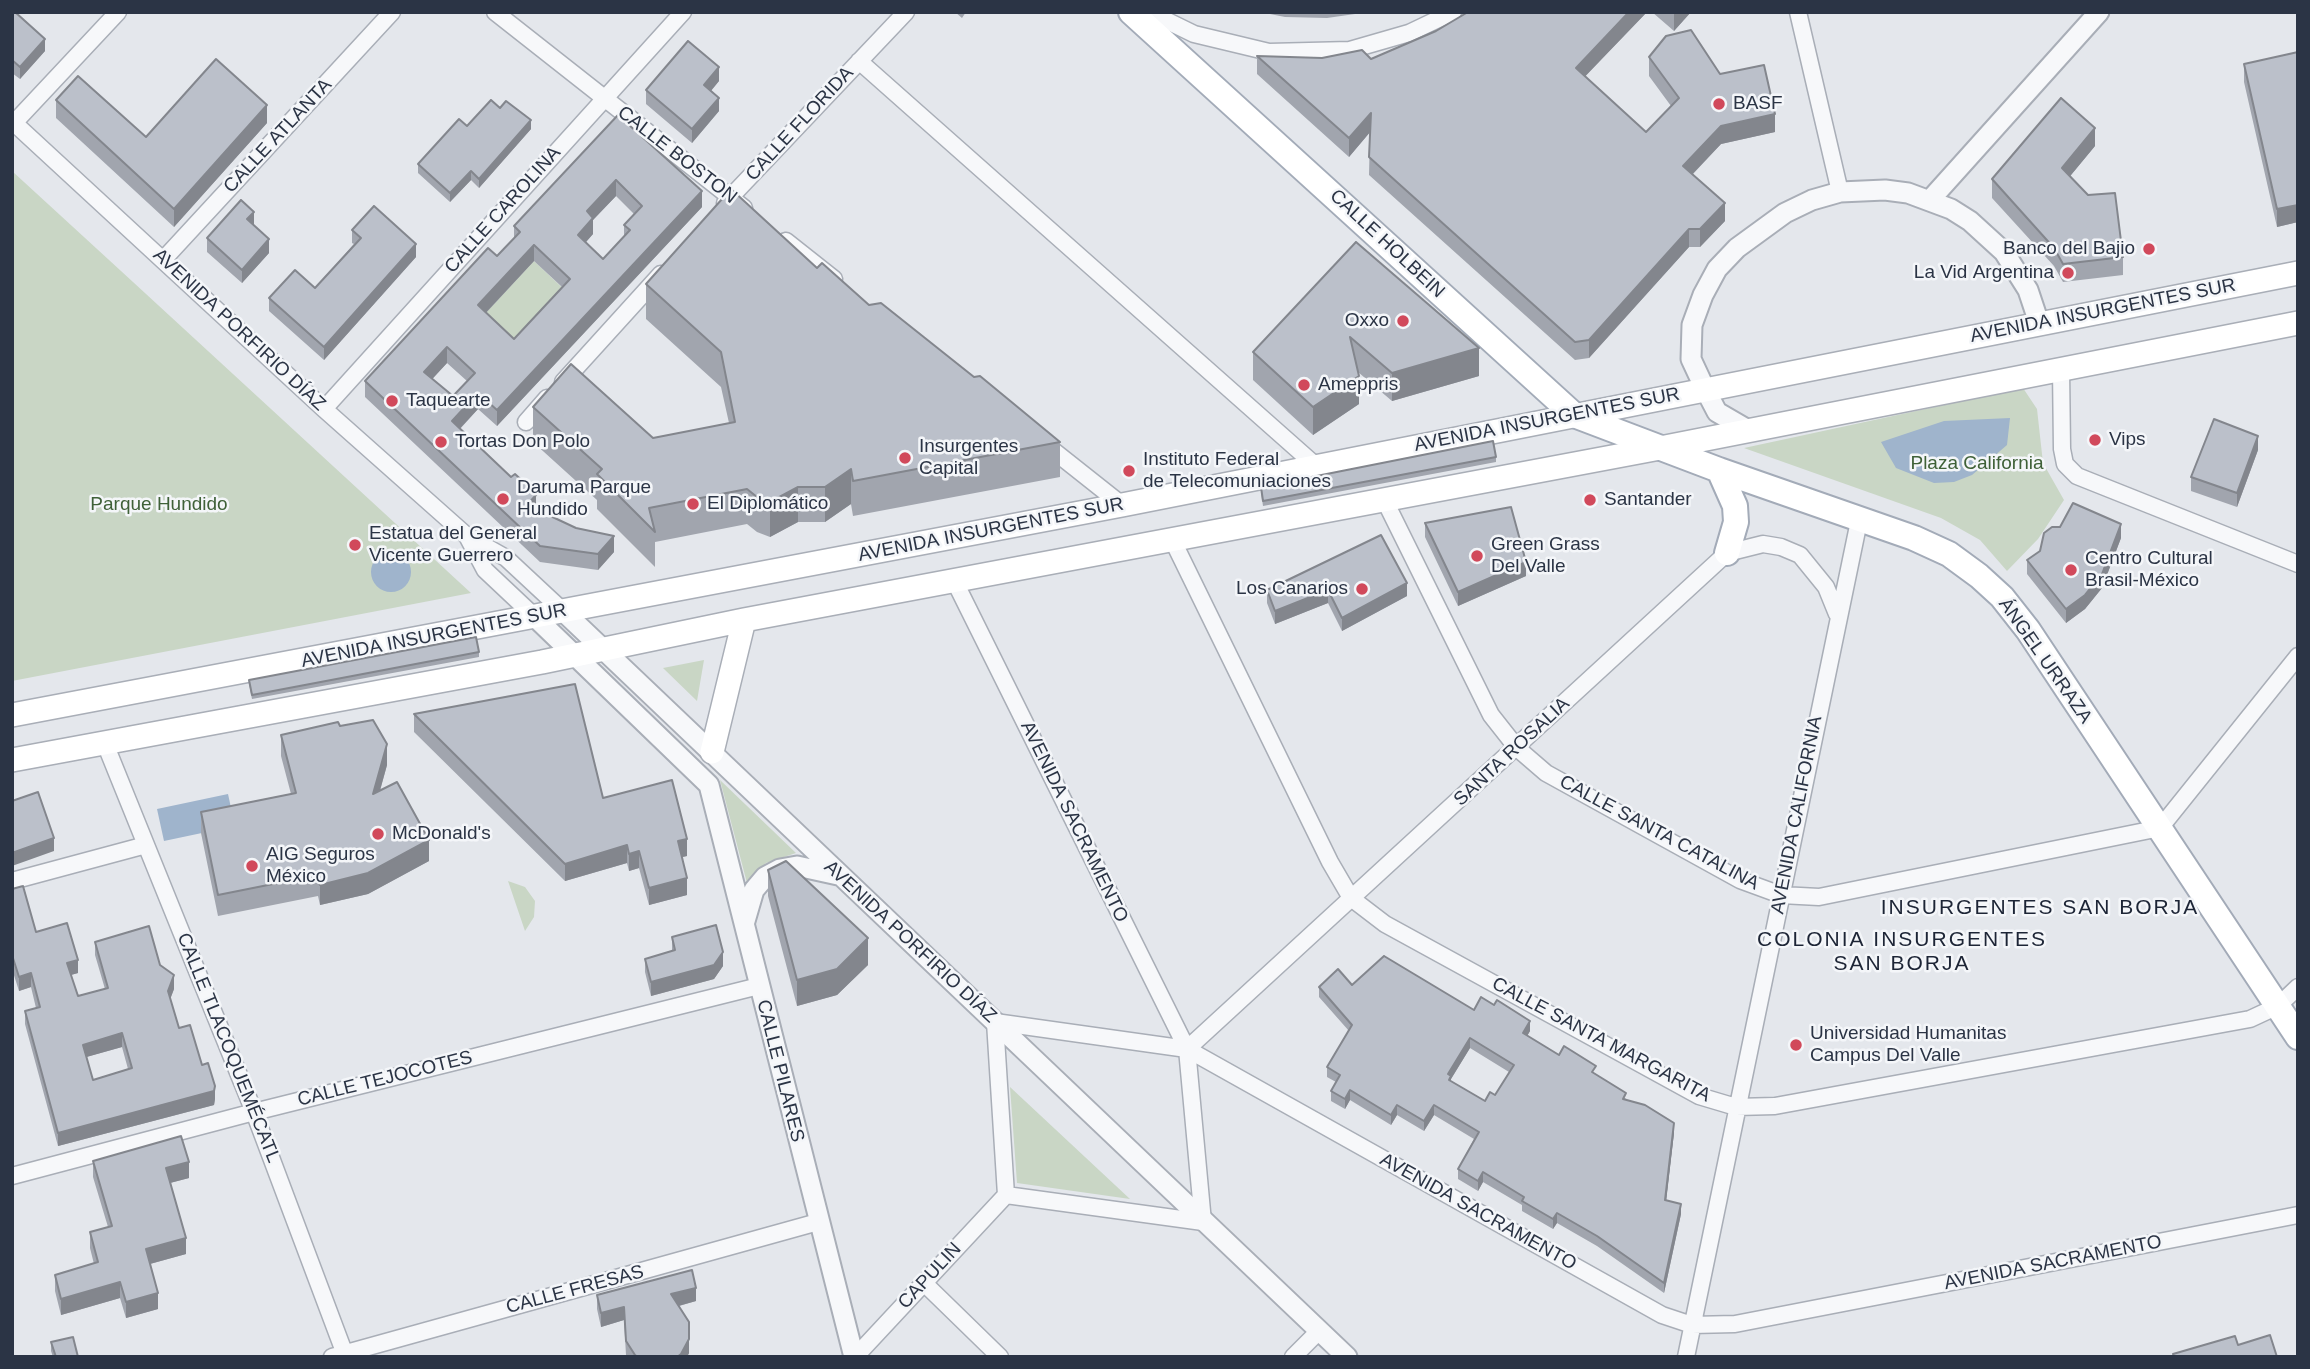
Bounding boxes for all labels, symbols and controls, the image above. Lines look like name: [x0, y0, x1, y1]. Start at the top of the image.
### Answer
street label: CALLE FLORIDA: [741, 62, 859, 186]
street label: CALLE ATLANTA: [219, 74, 337, 198]
place label: BASF: [1733, 93, 1783, 115]
marker: BASF: [1711, 96, 1727, 112]
street label: CALLE BOSTON: [613, 101, 741, 209]
street label: CALLE CAROLINA: [440, 142, 566, 278]
street label: CALLE HOLBEIN: [1325, 185, 1449, 303]
place label: Banco del Bajio: [2003, 238, 2135, 260]
marker: Banco del Bajio: [2141, 241, 2157, 257]
street label: AVENIDA PORFIRIO DÍAZ: [148, 244, 330, 416]
place label: La Vid Argentina: [1914, 262, 2054, 284]
marker: La Vid Argentina: [2060, 265, 2076, 281]
street label: AVENIDA INSURGENTES SUR: [1968, 274, 2238, 348]
place label: Oxxo: [1345, 310, 1389, 332]
marker: Oxxo: [1395, 313, 1411, 329]
place label: Ameppris: [1318, 374, 1398, 396]
marker: Ameppris: [1296, 377, 1312, 393]
street label: AVENIDA INSURGENTES SUR: [1412, 383, 1682, 457]
place label: Taquearte: [406, 390, 491, 412]
marker: Taquearte: [384, 393, 400, 409]
place label: Vips: [2109, 429, 2146, 451]
place label: Tortas Don Polo: [455, 431, 590, 453]
marker: Vips: [2087, 432, 2103, 448]
marker: Tortas Don Polo: [433, 434, 449, 450]
place label: Insurgentes Capital: [919, 436, 1018, 480]
place label: Instituto Federal de Telecomuniaciones: [1143, 449, 1331, 493]
marker: Insurgentes Capital: [897, 450, 913, 466]
park label: Plaza California: [1910, 453, 2044, 475]
marker: Instituto Federal de Telecomuniaciones: [1121, 463, 1137, 479]
place label: Daruma Parque Hundido: [517, 477, 651, 521]
place label: Santander: [1604, 489, 1692, 511]
marker: Daruma Parque Hundido: [495, 491, 511, 507]
marker: Santander: [1582, 492, 1598, 508]
place label: El Diplomático: [707, 493, 828, 515]
street label: AVENIDA INSURGENTES SUR: [856, 493, 1126, 567]
park label: Parque Hundido: [90, 494, 228, 516]
marker: El Diplomático: [685, 496, 701, 512]
place label: Estatua del General Vicente Guerrero: [369, 523, 537, 567]
place label: Green Grass Del Valle: [1491, 534, 1600, 578]
marker: Estatua del General Vicente Guerrero: [347, 537, 363, 553]
marker: Green Grass Del Valle: [1469, 548, 1485, 564]
place label: Centro Cultural Brasil-México: [2085, 548, 2213, 592]
marker: Centro Cultural Brasil-México: [2063, 562, 2079, 578]
place label: Los Canarios: [1236, 578, 1348, 600]
marker: Los Canarios: [1354, 581, 1370, 597]
street label: ÁNGEL URRAZA: [1993, 594, 2097, 728]
street label: AVENIDA INSURGENTES SUR: [299, 599, 569, 673]
street label: SANTA ROSALIA: [1450, 693, 1574, 811]
street label: AVENIDA CALIFORNIA: [1767, 714, 1827, 916]
street label: AVENIDA SACRAMENTO: [1015, 718, 1133, 926]
street label: CALLE SANTA CATALINA: [1555, 771, 1763, 895]
place label: McDonald's: [392, 823, 491, 845]
marker: McDonald's: [370, 826, 386, 842]
place label: AIG Seguros México: [266, 844, 375, 888]
street label: AVENIDA PORFIRIO DÍAZ: [819, 856, 1001, 1028]
marker: AIG Seguros México: [244, 858, 260, 874]
district label: INSURGENTES SAN BORJA: [1883, 895, 2197, 921]
district label: COLONIA INSURGENTES SAN BORJA: [1759, 927, 2045, 977]
street label: CALLE TLACOQUEMÉCATL: [171, 930, 285, 1166]
street label: CALLE SANTA MARGARITA: [1488, 973, 1714, 1107]
street label: CALLE PILARES: [751, 998, 809, 1144]
place label: Universidad Humanitas Campus Del Valle: [1810, 1023, 2006, 1067]
marker: Universidad Humanitas Campus Del Valle: [1788, 1037, 1804, 1053]
street label: CALLE TEJOCOTES: [295, 1046, 475, 1112]
street label: AVENIDA SACRAMENTO: [1376, 1148, 1580, 1276]
street label: AVENIDA SACRAMENTO: [1942, 1231, 2164, 1295]
street label: CAPULIN: [894, 1238, 966, 1314]
street label: CALLE FRESAS: [504, 1261, 646, 1319]

